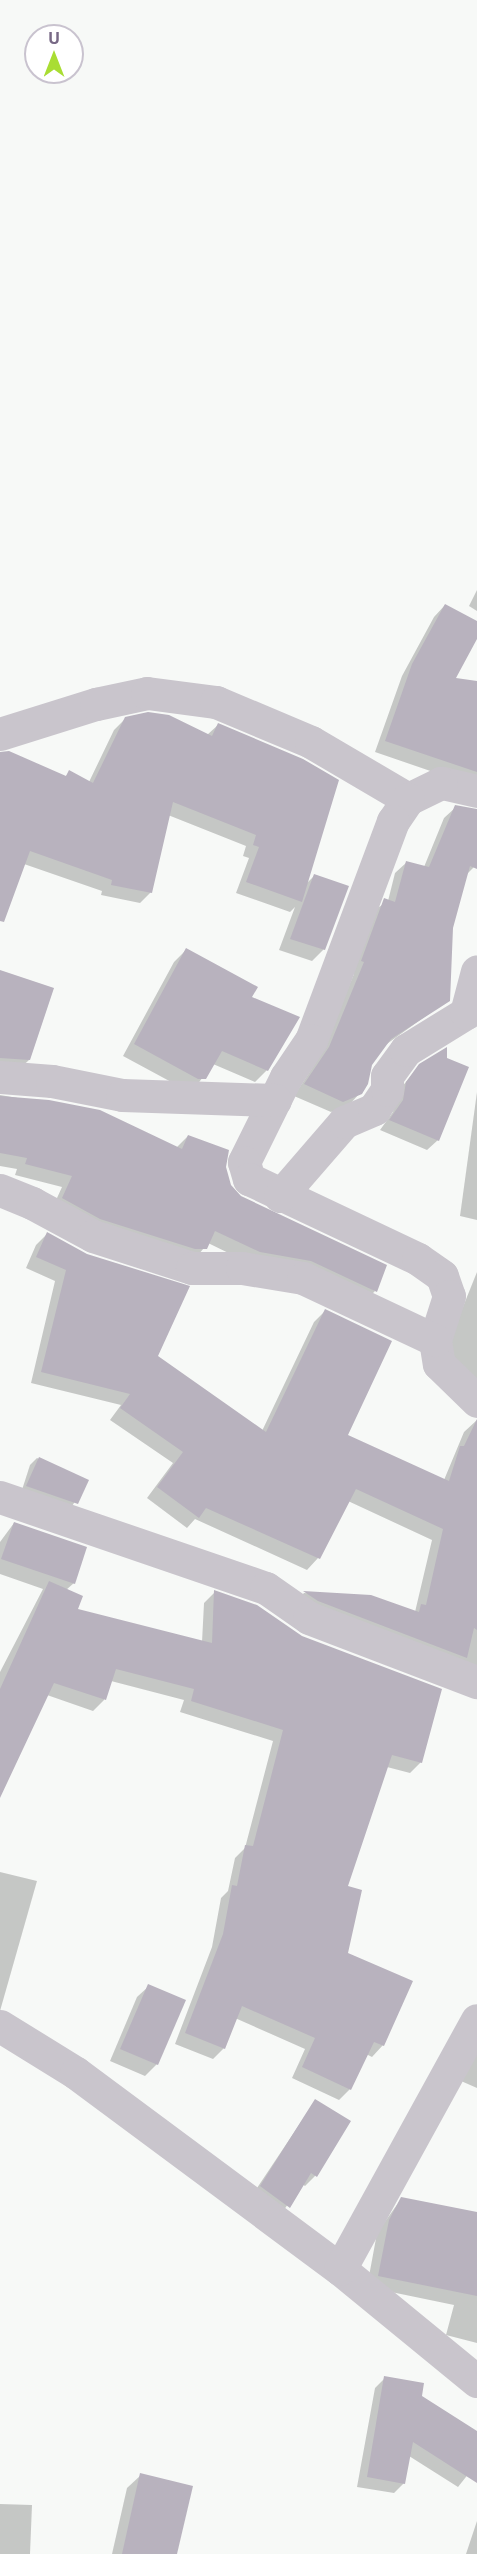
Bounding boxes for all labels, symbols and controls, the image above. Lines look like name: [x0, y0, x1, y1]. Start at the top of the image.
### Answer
north arrow: [24, 24, 84, 84]
text: U: [48, 27, 60, 49]

